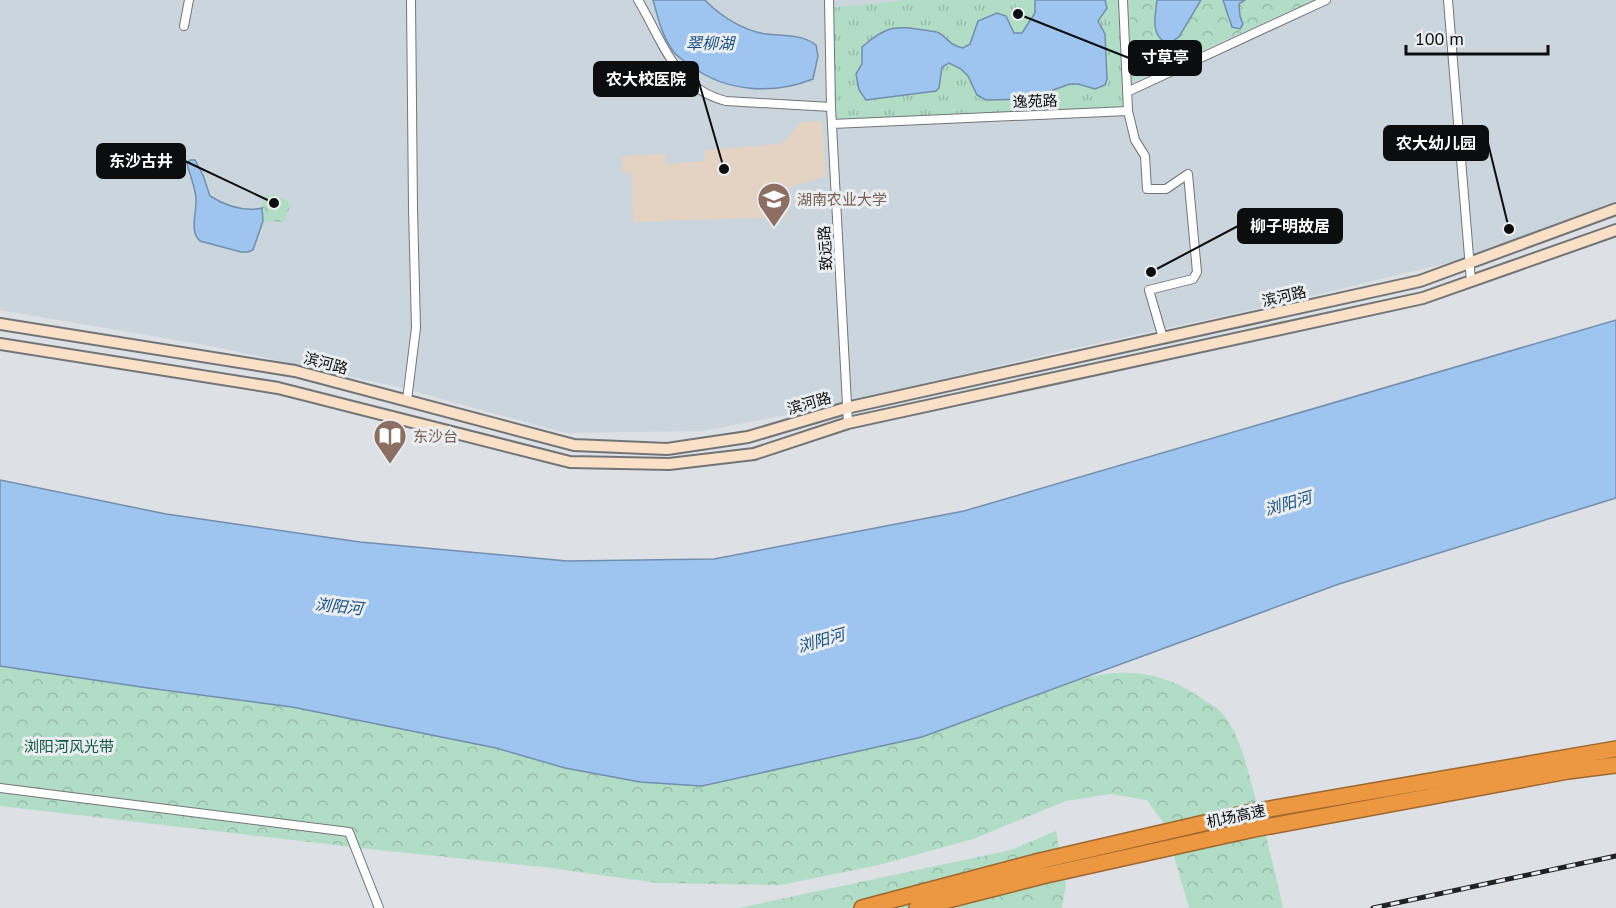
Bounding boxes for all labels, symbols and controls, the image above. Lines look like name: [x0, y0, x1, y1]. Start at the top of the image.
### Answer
scale bar: [1406, 18, 1548, 56]
text: 100 m: [1415, 27, 1464, 50]
water label: 翠柳湖: [686, 33, 737, 53]
callout: 寸草亭: [1129, 41, 1201, 75]
text: 寸草亭: [1141, 47, 1189, 67]
callout: 农大校医院: [594, 62, 698, 96]
text: 农大校医院: [606, 69, 686, 89]
street label: 逸苑路: [1012, 91, 1058, 111]
callout: 农大幼儿园: [1384, 126, 1488, 160]
text: 农大幼儿园: [1396, 133, 1476, 153]
callout: 东沙古井: [97, 144, 185, 178]
text: 东沙古井: [109, 151, 173, 171]
school or university icon: 湖南农业大学: [756, 181, 792, 228]
place label: 湖南农业大学: [797, 190, 887, 209]
callout: 柳子明故居: [1238, 209, 1342, 243]
text: 柳子明故居: [1250, 216, 1330, 236]
street label: 致远路: [814, 225, 836, 271]
street label: 滨河路: [1260, 282, 1308, 310]
street label: 滨河路: [302, 348, 350, 378]
street label: 滨河路: [785, 388, 833, 418]
library icon: 东沙台: [372, 418, 408, 465]
place label: 东沙台: [413, 427, 458, 446]
water label: 浏阳河: [1262, 486, 1317, 519]
water label: 浏阳河: [314, 594, 367, 619]
water label: 浏阳河: [795, 623, 850, 656]
park label: 浏阳河风光带: [24, 737, 114, 756]
street label: 机场高速: [1205, 800, 1267, 832]

